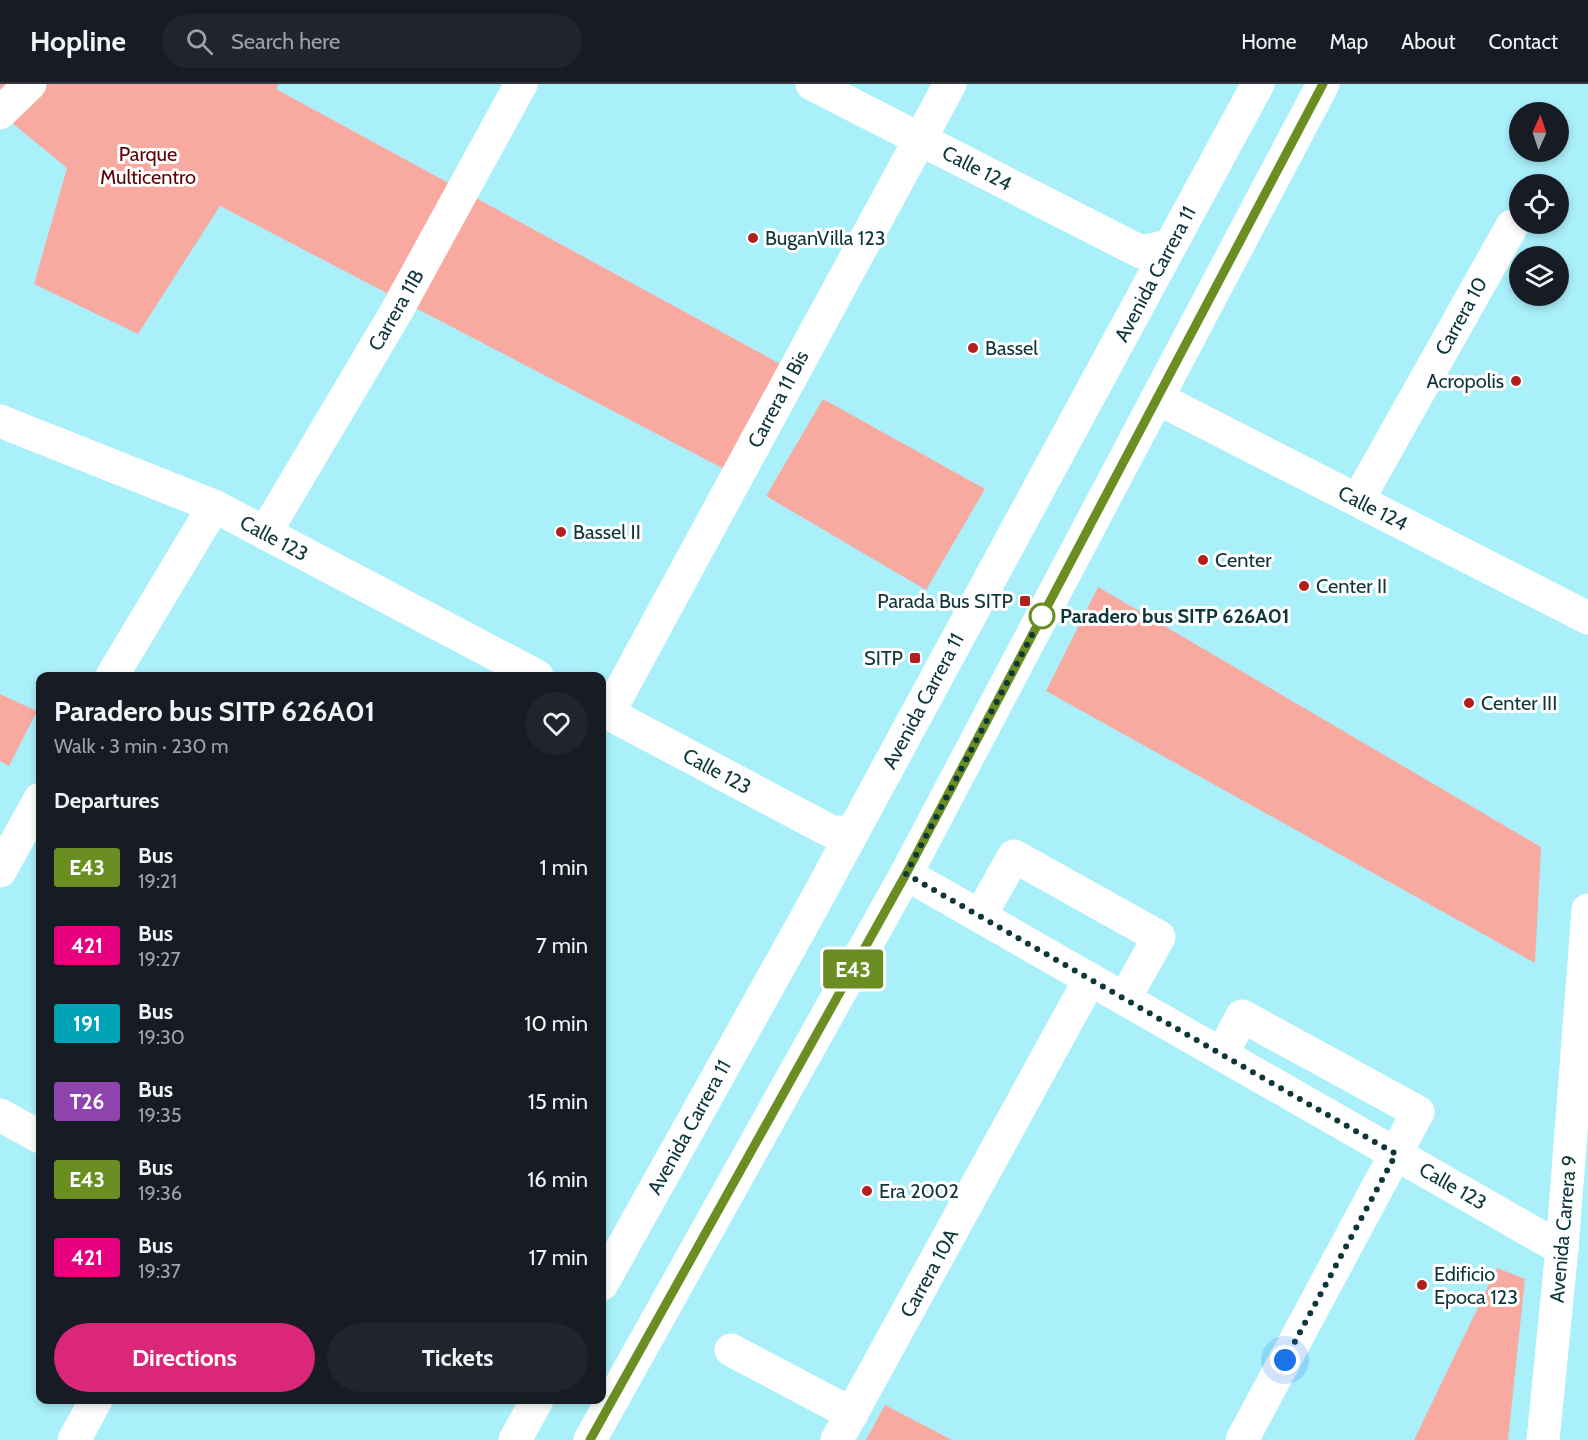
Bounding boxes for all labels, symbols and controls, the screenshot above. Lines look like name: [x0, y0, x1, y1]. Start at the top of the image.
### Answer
search box: [162, 14, 582, 68]
text: Hopline: [30, 24, 126, 58]
icon: search: [183, 25, 216, 58]
text: Search here: [231, 28, 340, 55]
text: Home: [1241, 29, 1297, 54]
text: Map: [1330, 29, 1368, 54]
text: About: [1401, 29, 1455, 54]
text: Contact: [1488, 29, 1558, 54]
north arrow: [1509, 102, 1569, 162]
map controls: [1509, 102, 1569, 306]
street label: Calle 124: [938, 140, 1016, 196]
park label: Parque Multicentro: [100, 142, 196, 189]
button: locate: [1509, 174, 1569, 234]
street label: Avenida Carrera 11: [1109, 202, 1201, 346]
place label: BuganVilla 123: [765, 226, 886, 250]
marker: BuganVilla 123: [746, 231, 760, 245]
button: layers: [1509, 246, 1569, 306]
street label: Carrera 11B: [363, 265, 429, 355]
street label: Carrera 10: [1430, 273, 1492, 359]
place label: Bassel: [985, 336, 1038, 360]
marker: Bassel: [966, 341, 980, 355]
street label: Carrera 11 Bis: [742, 346, 814, 452]
place label: Acropolis: [1426, 369, 1504, 393]
marker: Acropolis: [1509, 374, 1523, 388]
street label: Calle 124: [1334, 480, 1412, 536]
street label: Calle 123: [236, 510, 312, 566]
place label: Bassel II: [573, 520, 641, 544]
marker: Bassel II: [554, 525, 568, 539]
place label: Center: [1215, 548, 1272, 572]
marker: Center: [1196, 553, 1210, 567]
place label: Center II: [1316, 574, 1387, 598]
marker: Center II: [1297, 579, 1311, 593]
place label: Parada Bus SITP: [877, 589, 1013, 613]
marker: Parada Bus SITP: [1018, 594, 1032, 608]
marker: Paradero bus SITP 626A01: [1029, 603, 1055, 629]
place label: Paradero bus SITP 626A01: [1060, 604, 1289, 628]
street label: Avenida Carrera 11: [877, 629, 969, 773]
place label: SITP: [864, 646, 903, 670]
marker: SITP: [908, 651, 922, 665]
place label: Center III: [1481, 691, 1557, 715]
button: heart: [525, 692, 588, 755]
text: Paradero bus SITP 626A01: [54, 694, 375, 728]
marker: Center III: [1462, 696, 1476, 710]
text: Walk · 3 min · 230 m: [54, 734, 229, 758]
street label: Calle 123: [679, 743, 755, 799]
text: Departures: [54, 787, 159, 814]
text: Bus: [138, 842, 173, 869]
text: 1 min: [540, 854, 588, 881]
text: E43: [69, 855, 105, 880]
text: 19:21: [138, 869, 177, 893]
text: Bus: [138, 920, 173, 947]
text: 7 min: [536, 932, 588, 959]
text: 421: [71, 933, 103, 958]
text: 19:27: [138, 947, 181, 971]
line badge: E43: [818, 950, 888, 988]
text: E43: [835, 957, 871, 982]
text: Bus: [138, 998, 173, 1025]
text: 10 min: [524, 1010, 588, 1037]
text: 191: [73, 1011, 101, 1036]
text: 19:30: [138, 1025, 185, 1049]
street label: Avenida Carrera 11: [642, 1056, 736, 1198]
text: Bus: [138, 1076, 173, 1103]
text: 15 min: [528, 1088, 588, 1115]
text: T26: [70, 1089, 104, 1114]
text: 19:35: [138, 1103, 182, 1127]
text: Bus: [138, 1154, 173, 1181]
street label: Avenida Carrera 9: [1545, 1154, 1581, 1304]
street label: Calle 123: [1415, 1157, 1491, 1215]
text: 16 min: [527, 1166, 588, 1193]
text: E43: [69, 1167, 105, 1192]
place label: Era 2002: [879, 1179, 959, 1203]
text: 19:36: [138, 1181, 182, 1205]
marker: Era 2002: [860, 1184, 874, 1198]
street label: Carrera 10A: [895, 1224, 963, 1321]
text: Bus: [138, 1232, 173, 1259]
text: 17 min: [529, 1244, 588, 1271]
text: 421: [71, 1245, 103, 1270]
text: 19:37: [138, 1259, 181, 1283]
place label: Edificio Epoca 123: [1434, 1262, 1518, 1309]
marker: Edificio Epoca 123: [1415, 1278, 1429, 1292]
button: Directions: [54, 1323, 315, 1392]
button: Tickets: [327, 1323, 588, 1392]
your location: [1270, 1345, 1300, 1375]

